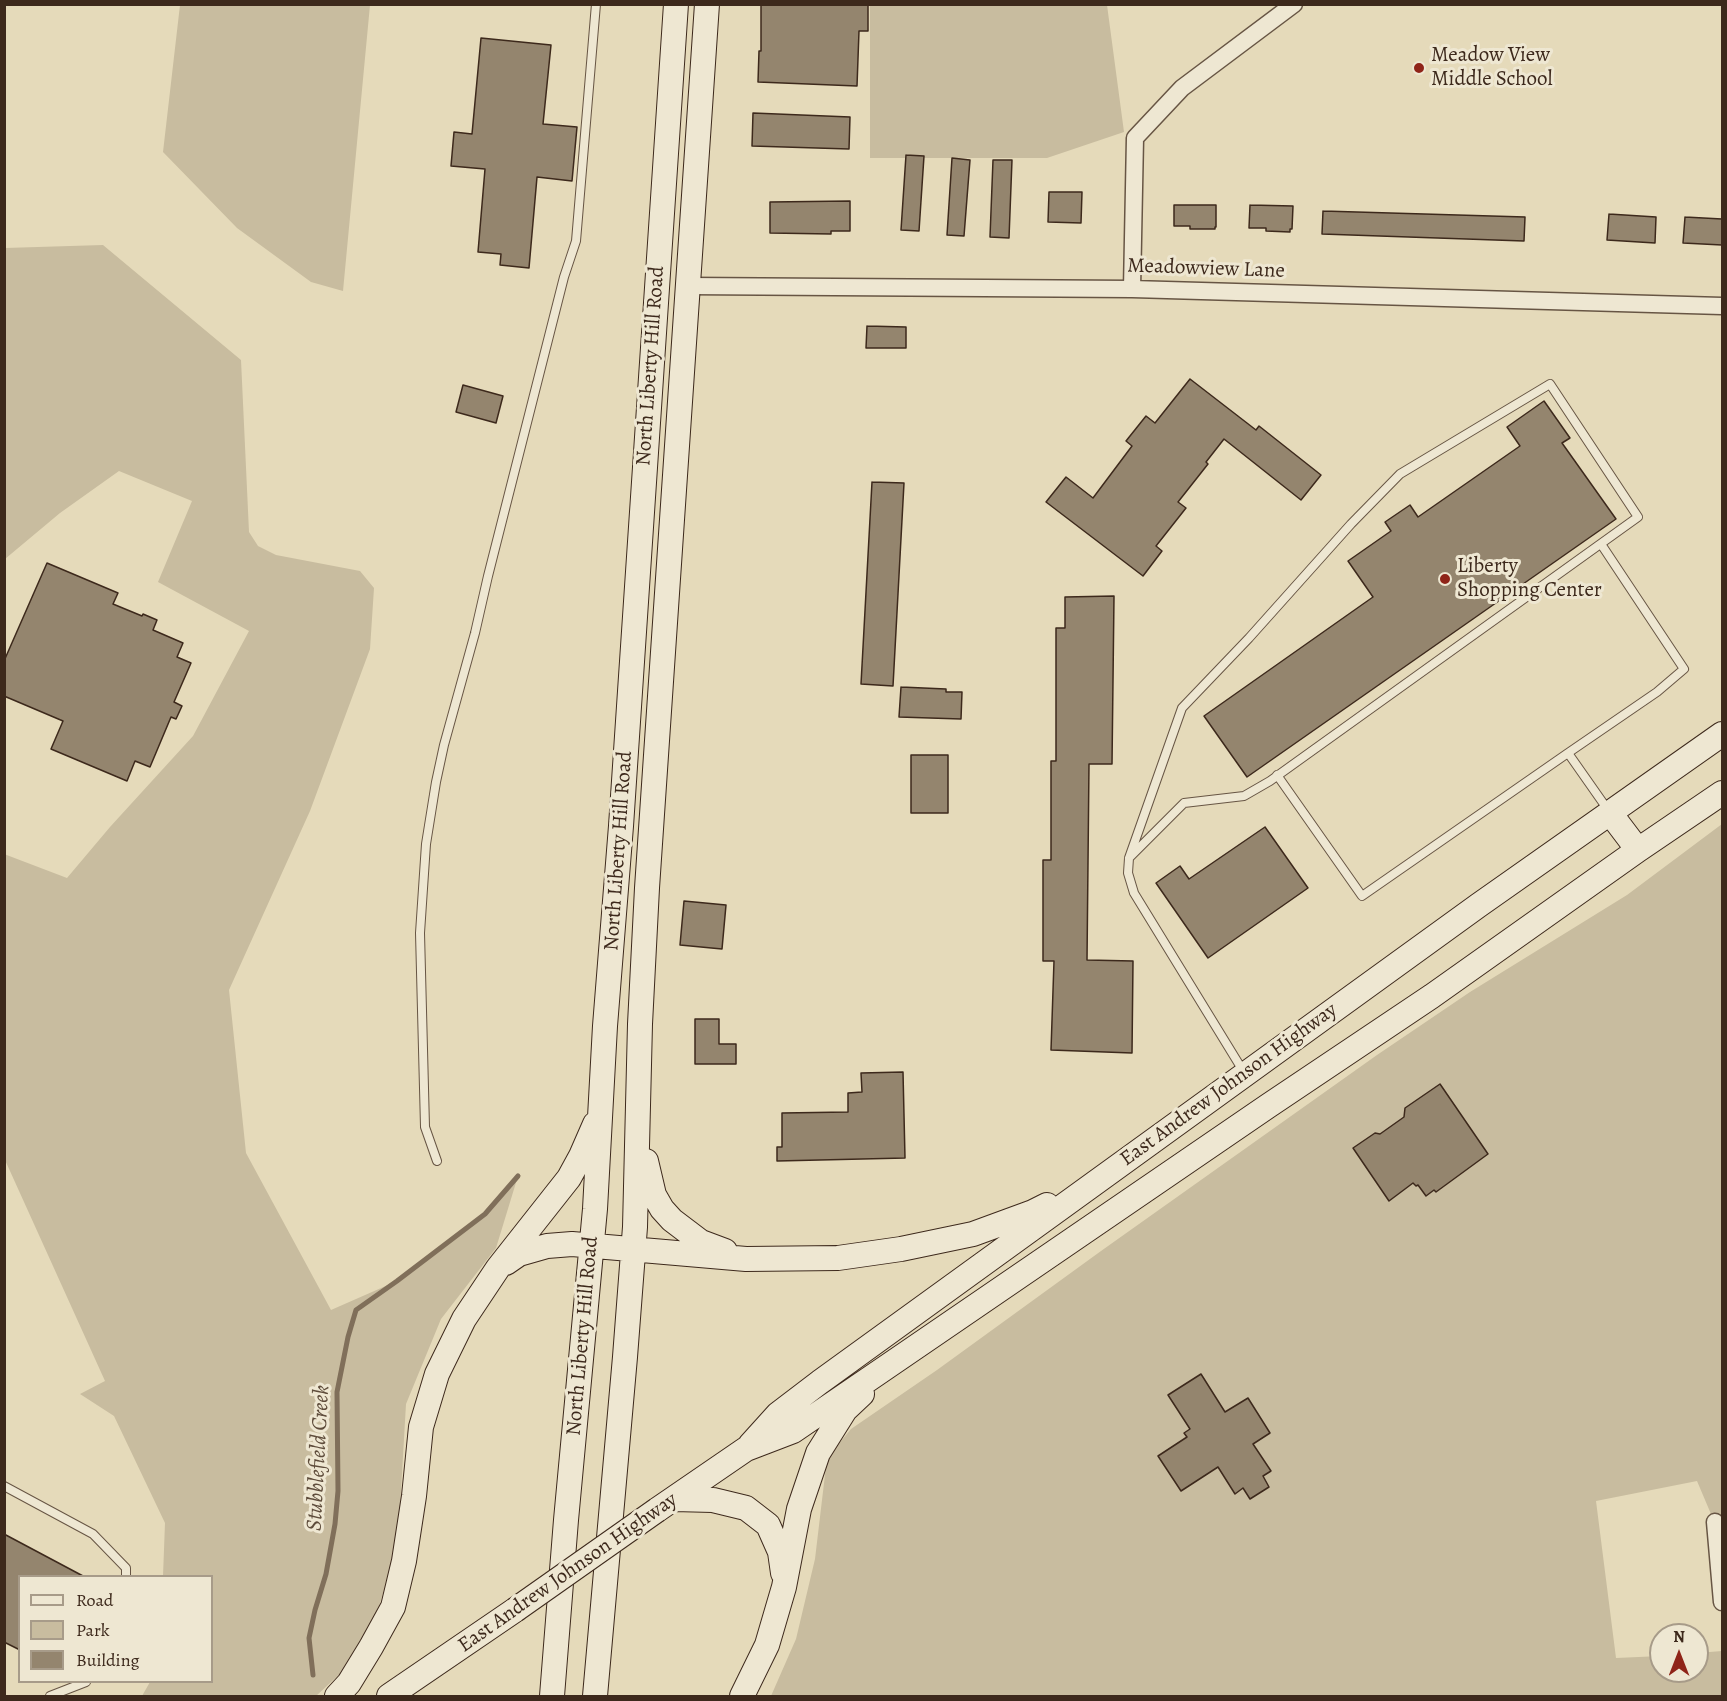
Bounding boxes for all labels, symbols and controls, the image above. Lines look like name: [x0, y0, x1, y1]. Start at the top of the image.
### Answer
place label: Meadow View Middle School: [1431, 43, 1553, 93]
marker: Meadow View Middle School: [1412, 61, 1426, 75]
street label: Meadowview Lane: [1127, 254, 1285, 284]
street label: North Liberty Hill Road: [631, 265, 671, 467]
place label: Liberty Shopping Center: [1457, 554, 1602, 604]
marker: Liberty Shopping Center: [1438, 572, 1452, 586]
street label: North Liberty Hill Road: [599, 750, 639, 952]
street label: East Andrew Johnson Highway: [1116, 998, 1342, 1172]
street label: North Liberty Hill Road: [562, 1235, 604, 1437]
water label: Stubblefield Creek: [302, 1384, 336, 1532]
street label: East Andrew Johnson Highway: [453, 1488, 683, 1658]
legend: [18, 1575, 213, 1683]
text: Road: [76, 1588, 113, 1612]
text: Park: [76, 1618, 110, 1642]
north arrow: [1649, 1623, 1709, 1683]
text: N: [1673, 1626, 1685, 1648]
text: Building: [76, 1648, 140, 1672]

